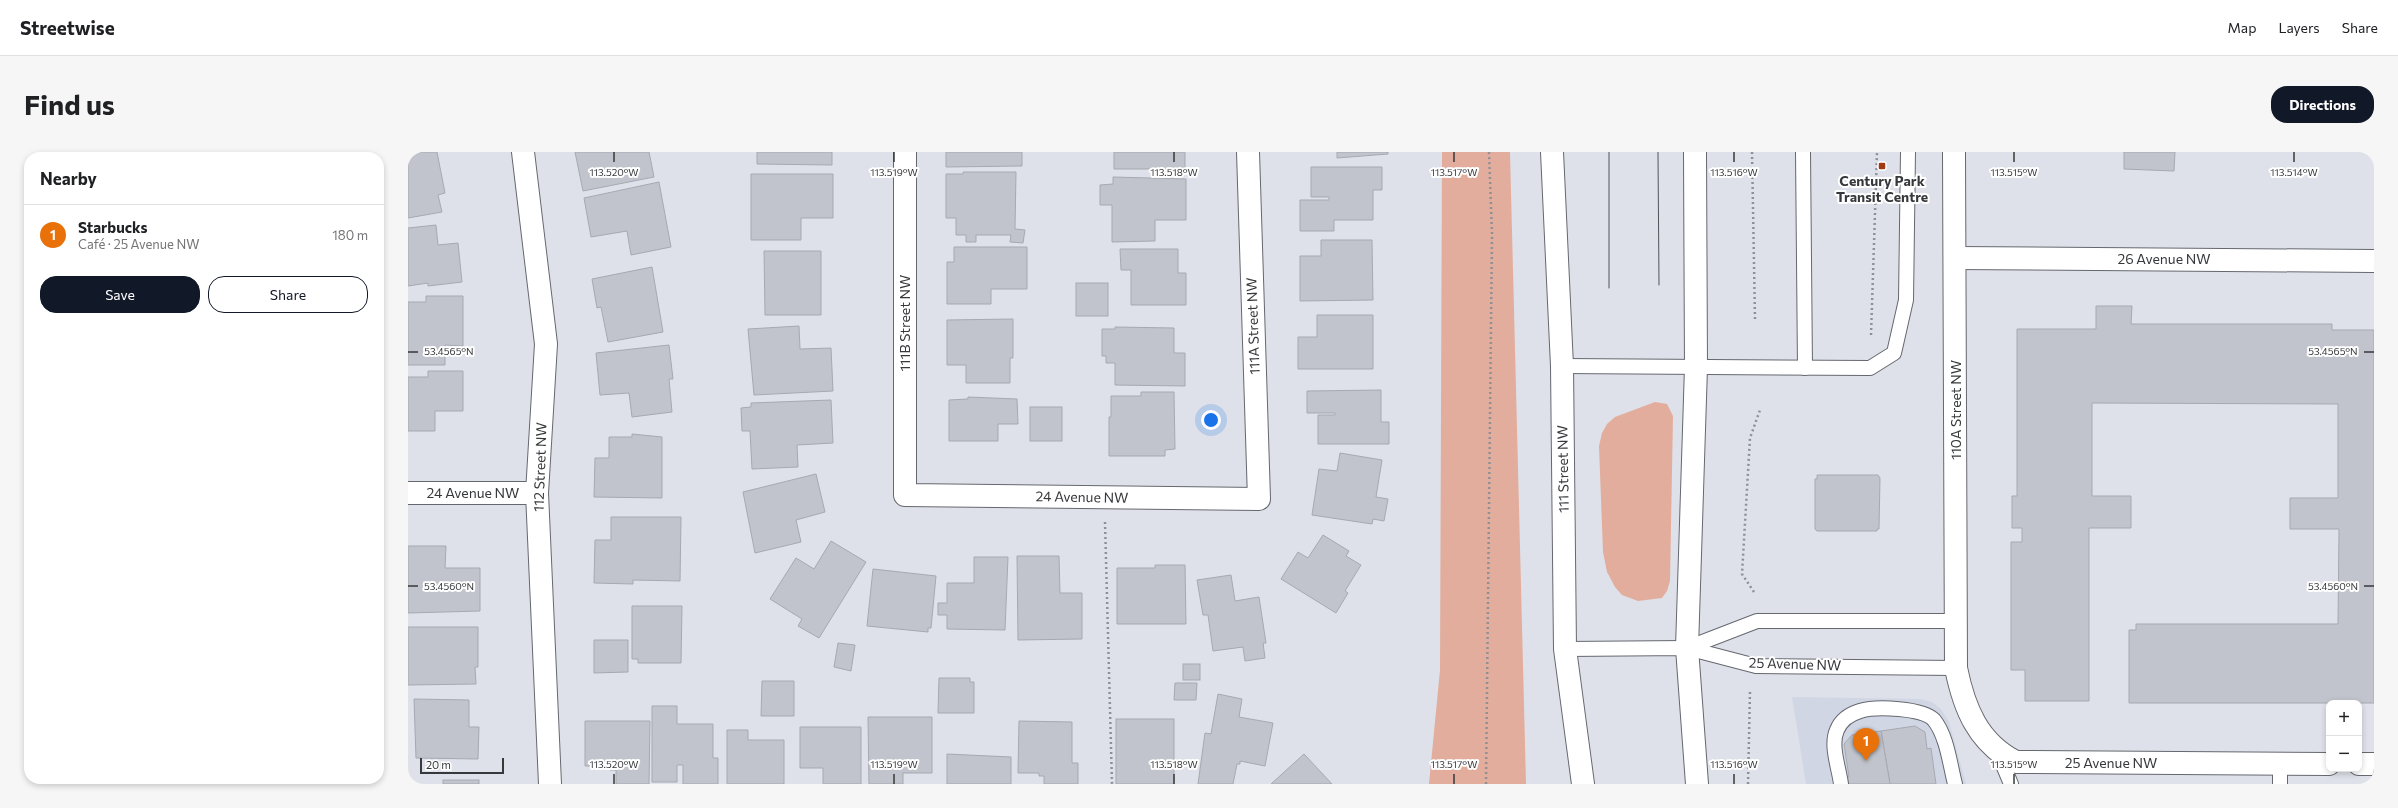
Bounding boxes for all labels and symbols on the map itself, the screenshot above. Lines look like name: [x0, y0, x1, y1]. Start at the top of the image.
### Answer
marker: Century Park Transit Centre: [1877, 161, 1887, 171]
text: 113.520°W: [589, 166, 639, 178]
text: 113.519°W: [870, 166, 918, 178]
text: 113.518°W: [1150, 166, 1198, 178]
text: 113.517°W: [1431, 166, 1477, 178]
text: 113.516°W: [1710, 166, 1758, 178]
text: 113.515°W: [1990, 166, 2038, 178]
text: 113.514°W: [2270, 166, 2318, 178]
place label: Century Park Transit Centre: [1836, 172, 1928, 205]
street label: 26 Avenue NW: [2117, 250, 2211, 267]
street label: 111B Street NW: [896, 275, 913, 371]
street label: 111A Street NW: [1242, 277, 1263, 375]
text: 53.4565°N: [424, 345, 474, 357]
text: 53.4565°N: [2308, 345, 2358, 357]
street label: 110A Street NW: [1947, 360, 1964, 460]
your location: [1201, 410, 1221, 430]
street label: 112 Street NW: [529, 422, 550, 512]
street label: 111 Street NW: [1553, 425, 1572, 513]
street label: 24 Avenue NW: [427, 484, 519, 501]
street label: 24 Avenue NW: [1035, 487, 1129, 506]
text: 53.4560°N: [424, 580, 474, 592]
text: 53.4560°N: [2308, 580, 2358, 592]
street label: 25 Avenue NW: [1748, 653, 1842, 674]
pin: 1: [1853, 728, 1879, 761]
street label: 25 Avenue NW: [2065, 754, 2157, 771]
scale bar: [420, 756, 504, 775]
text: 113.520°W: [589, 758, 639, 770]
text: 113.519°W: [870, 758, 918, 770]
text: 113.518°W: [1150, 758, 1198, 770]
text: 113.517°W: [1431, 758, 1477, 770]
text: 113.516°W: [1710, 758, 1758, 770]
text: 113.515°W: [1990, 758, 2038, 770]

